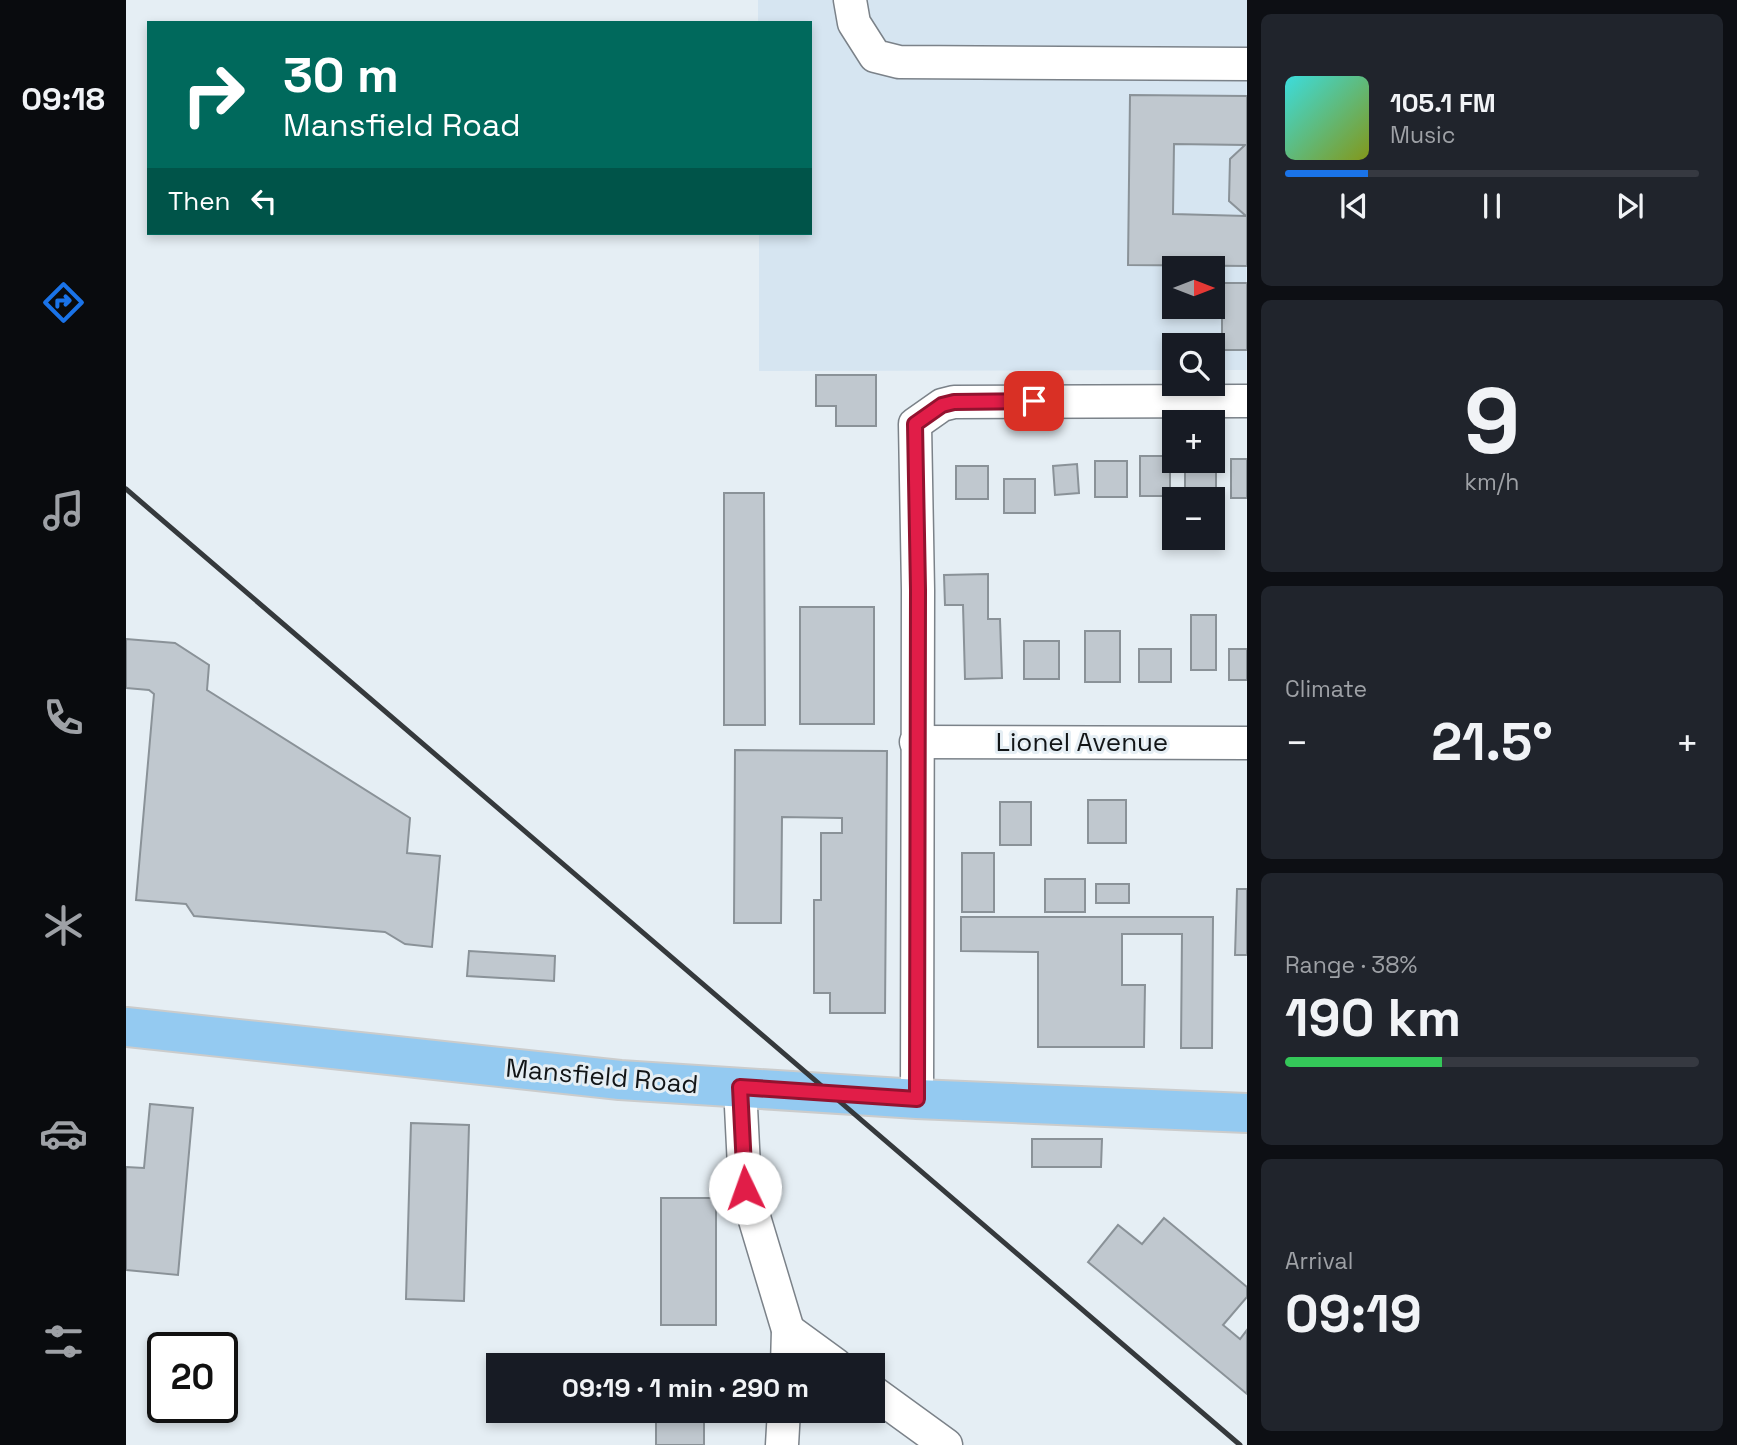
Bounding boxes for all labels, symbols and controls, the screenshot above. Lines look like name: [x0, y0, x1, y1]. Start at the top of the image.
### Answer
text: 30 m: [283, 44, 399, 106]
icon: right: [168, 49, 259, 140]
text: 09:18: [21, 79, 105, 119]
text: 105.1 FM: [1390, 86, 1496, 120]
text: Mansfield Road: [283, 105, 521, 145]
text: Music: [1390, 120, 1455, 150]
icon: left: [245, 182, 283, 220]
text: Then: [168, 184, 231, 218]
icon: previous: [1335, 187, 1373, 225]
icon: pause: [1473, 187, 1511, 225]
icon: next: [1611, 187, 1649, 225]
north arrow: [1162, 256, 1225, 318]
map controls: [1162, 256, 1225, 550]
icon: directions: [39, 278, 88, 327]
button: search: [1162, 333, 1225, 396]
text: 9: [1464, 363, 1520, 480]
pin: [1004, 371, 1064, 431]
icon: arrive: [1015, 382, 1053, 420]
button: +: [1162, 410, 1225, 473]
text: km/h: [1465, 467, 1519, 497]
icon: music: [39, 486, 88, 535]
button: −: [1162, 487, 1225, 550]
text: Climate: [1285, 674, 1367, 704]
icon: phone: [39, 693, 88, 742]
text: 21.5°: [1431, 709, 1553, 775]
text: −: [1285, 719, 1309, 767]
text: +: [1675, 719, 1699, 767]
street label: Lionel Avenue: [996, 725, 1168, 759]
icon: climate: [39, 901, 88, 950]
text: Range · 38%: [1285, 950, 1417, 980]
text: 190 km: [1285, 985, 1461, 1051]
street label: Mansfield Road: [504, 1051, 700, 1101]
icon: car: [39, 1109, 88, 1158]
position arrow: [708, 1151, 782, 1225]
text: Arrival: [1285, 1246, 1353, 1276]
text: 09:19: [1285, 1281, 1422, 1347]
icon: filters: [39, 1317, 88, 1366]
speed limit sign: 20: [147, 1332, 238, 1423]
text: 09:19 · 1 min · 290 m: [562, 1371, 809, 1405]

